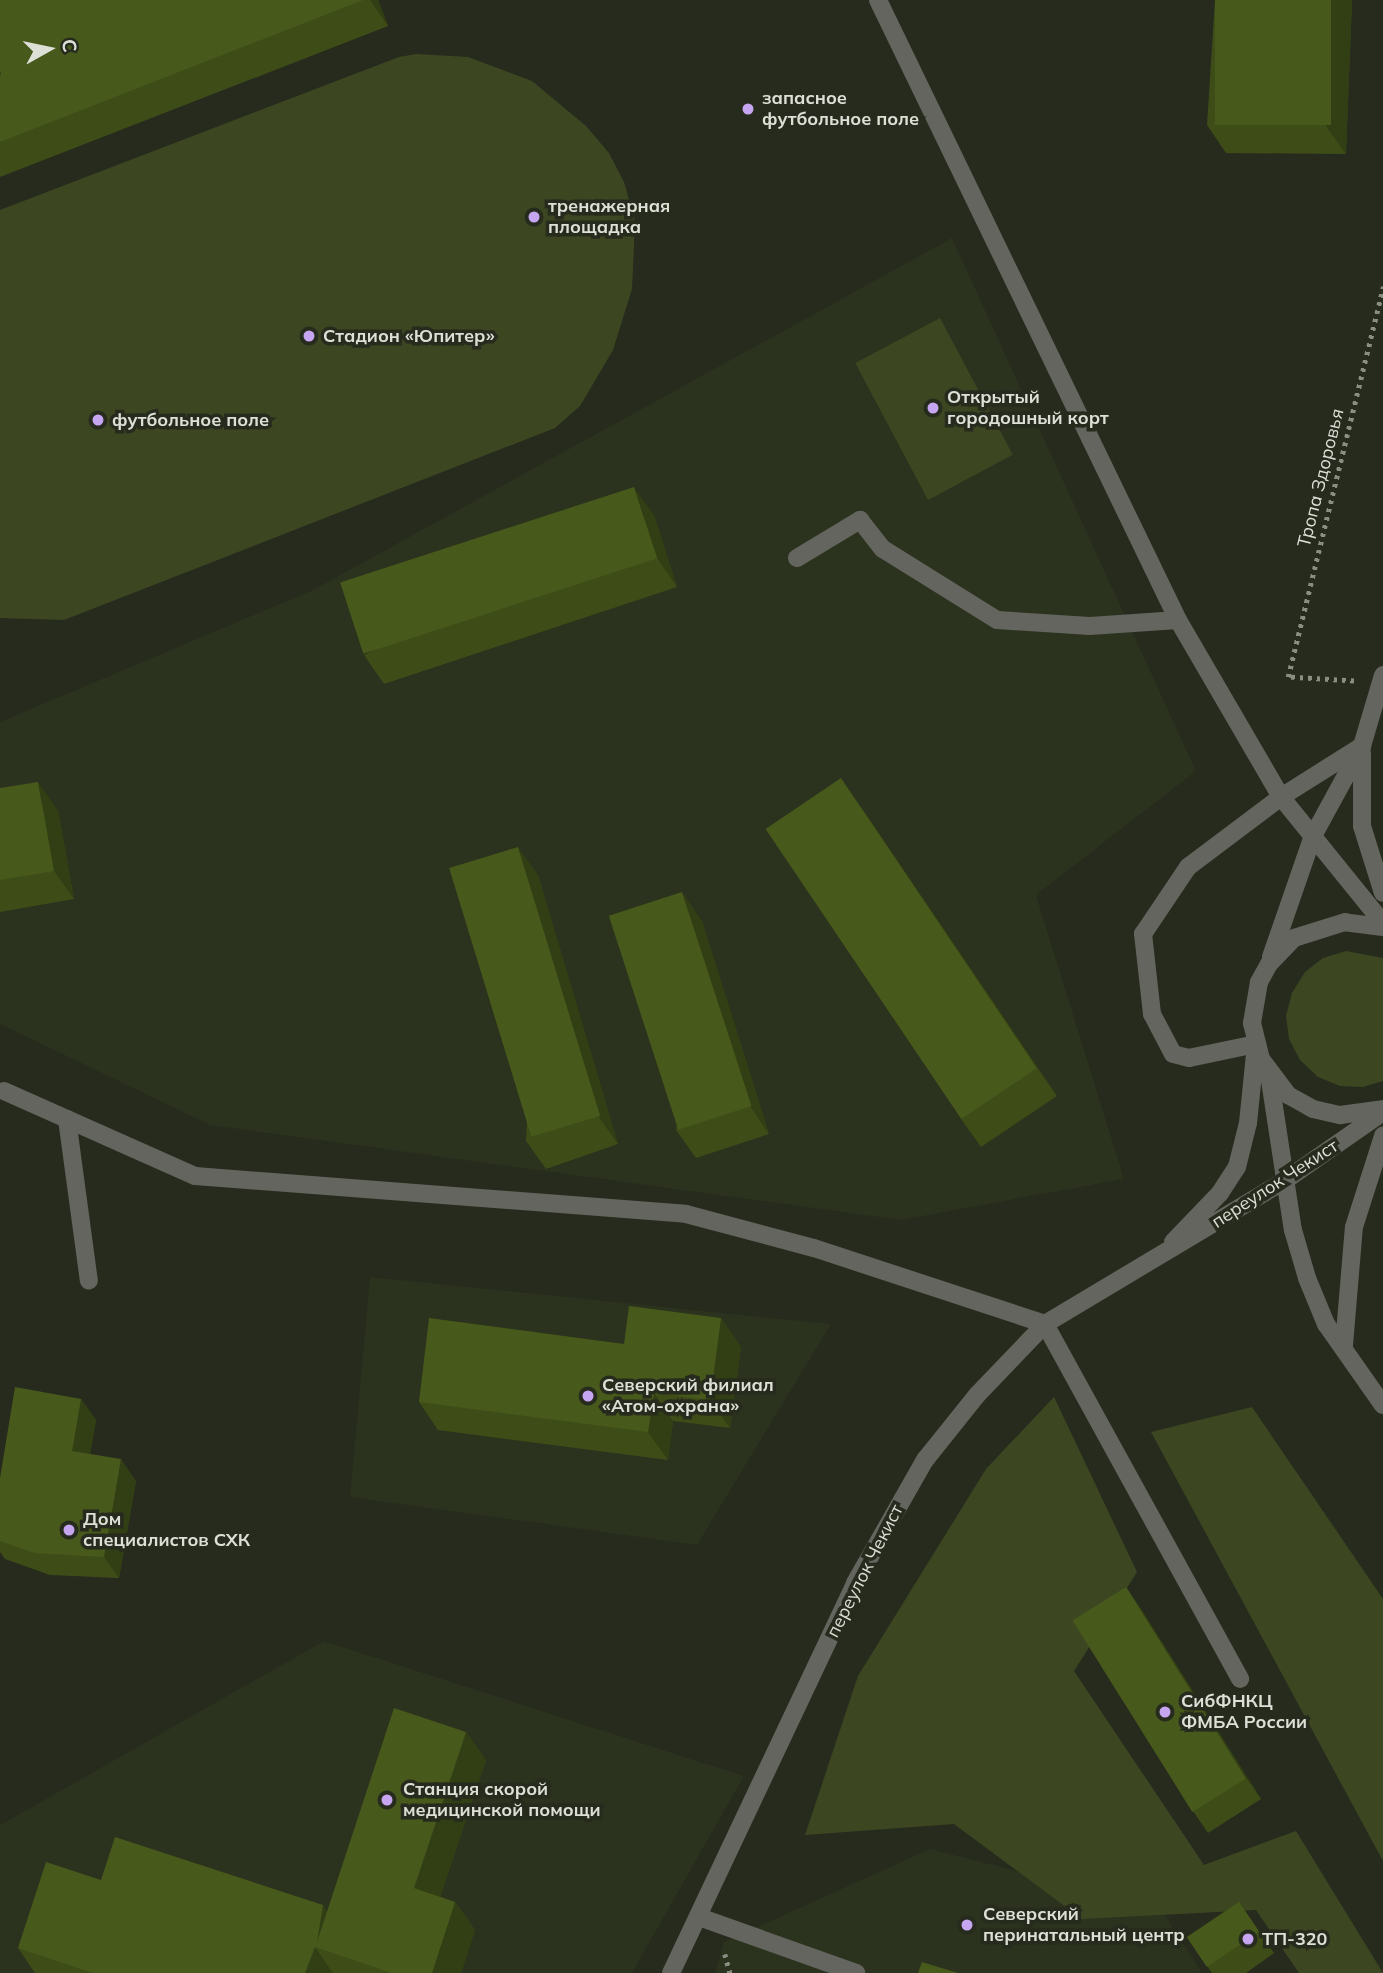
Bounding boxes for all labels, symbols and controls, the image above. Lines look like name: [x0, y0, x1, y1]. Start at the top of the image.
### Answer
north arrow: [14, 14, 84, 84]
text: С: [57, 37, 83, 54]
place label: запасное футбольное поле: [762, 88, 919, 130]
marker: запасное футбольное поле: [740, 101, 756, 117]
place label: тренажерная площадка: [548, 196, 670, 238]
marker: тренажерная площадка: [526, 209, 542, 225]
place label: Стадион «Юпитер»: [323, 325, 495, 347]
marker: Стадион «Юпитер»: [301, 328, 317, 344]
place label: Открытый городошный корт: [947, 387, 1109, 430]
marker: Открытый городошный корт: [925, 400, 941, 416]
street label: Тропа Здоровья: [1293, 407, 1349, 549]
place label: футбольное поле: [112, 409, 269, 431]
marker: футбольное поле: [90, 412, 106, 428]
street label: переулок Чекист: [1208, 1135, 1342, 1233]
place label: Северский филиал «Атом-охрана»: [602, 1375, 774, 1418]
marker: Северский филиал «Атом-охрана»: [580, 1388, 596, 1404]
street label: переулок Чекист: [822, 1501, 908, 1641]
place label: Дом специалистов СХК: [83, 1509, 250, 1552]
marker: Дом специалистов СХК: [61, 1522, 77, 1538]
place label: СибФНКЦ ФМБА России: [1181, 1691, 1307, 1734]
marker: СибФНКЦ ФМБА России: [1155, 1702, 1175, 1722]
place label: Станция скорой медицинской помощи: [403, 1779, 601, 1822]
marker: Станция скорой медицинской помощи: [377, 1790, 397, 1810]
place label: Северский перинатальный центр: [983, 1904, 1185, 1946]
marker: Северский перинатальный центр: [957, 1915, 977, 1935]
place label: ТП-320: [1262, 1928, 1327, 1950]
marker: ТП-320: [1240, 1931, 1256, 1947]

